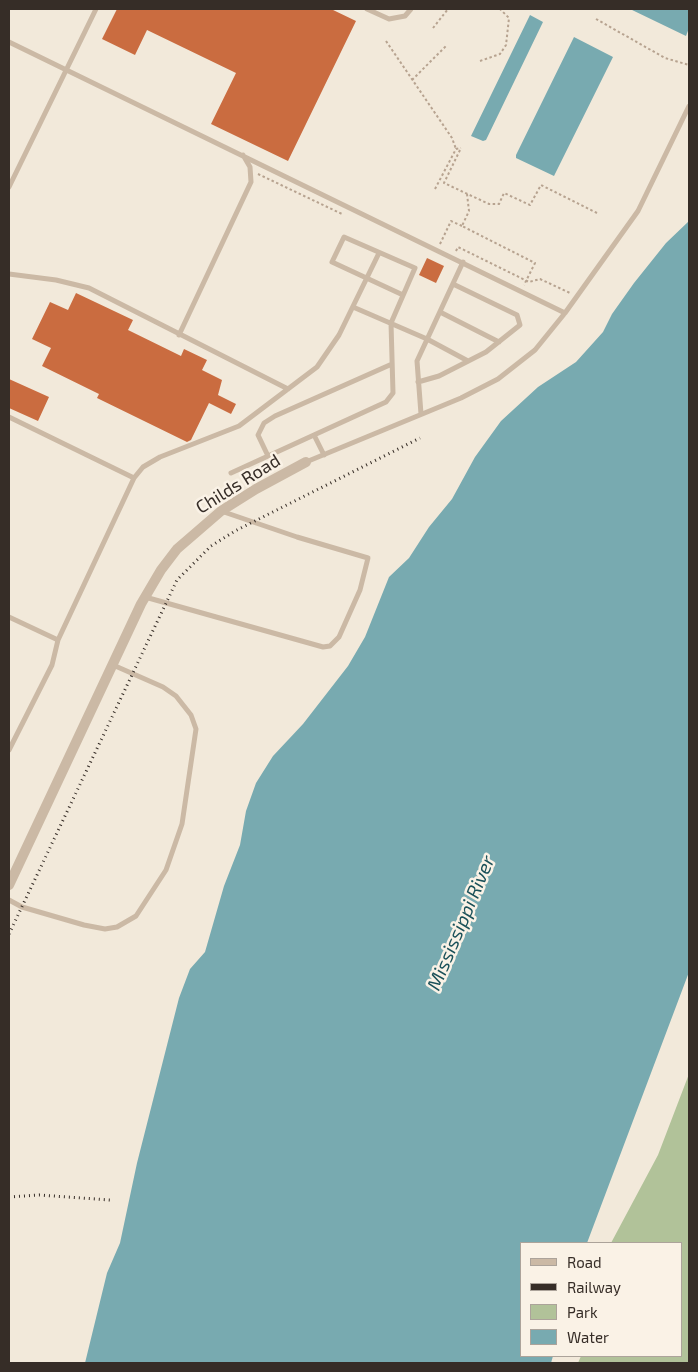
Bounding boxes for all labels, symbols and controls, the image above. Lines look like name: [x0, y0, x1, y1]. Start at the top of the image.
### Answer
street label: Childs Road: [192, 450, 284, 518]
water label: Mississippi River: [422, 852, 500, 994]
legend: [520, 1242, 683, 1357]
text: Road: [567, 1253, 602, 1271]
text: Railway: [567, 1278, 621, 1296]
text: Park: [567, 1303, 598, 1321]
text: Water: [567, 1328, 609, 1346]

